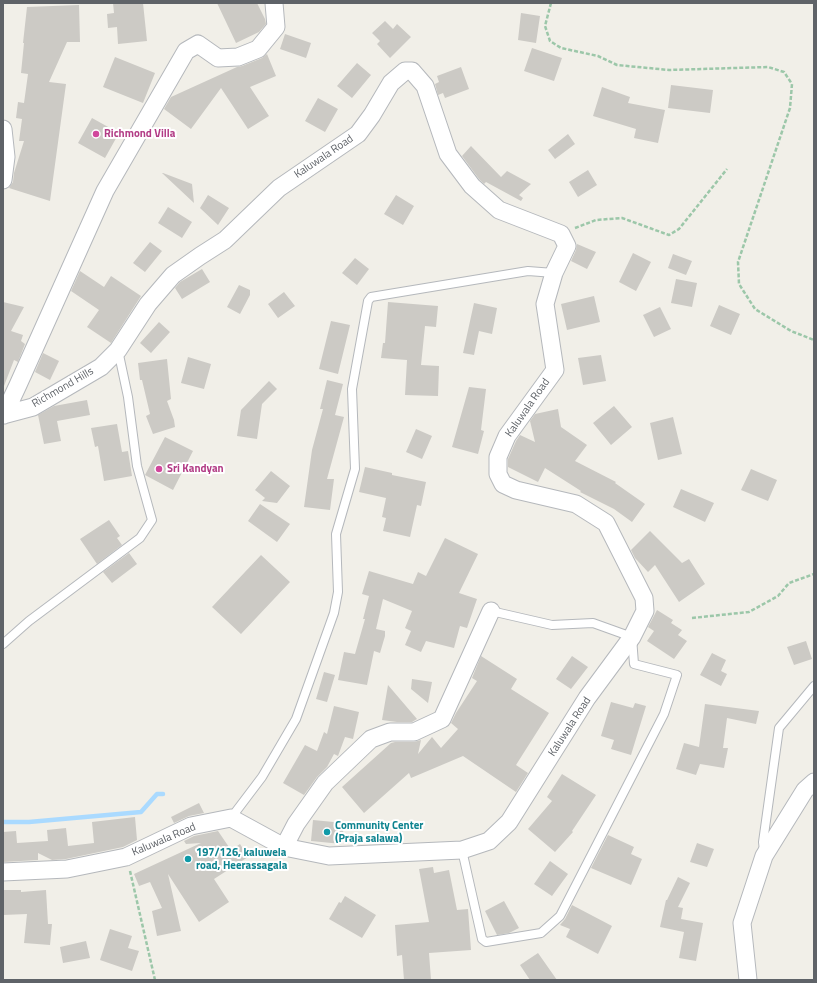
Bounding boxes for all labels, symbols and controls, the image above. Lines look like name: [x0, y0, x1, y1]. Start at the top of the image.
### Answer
place label: Richmond Villa: [104, 127, 175, 141]
marker: Richmond Villa: [91, 129, 101, 139]
street label: Kaluwala Road: [292, 132, 356, 182]
street label: Richmond Hills: [30, 365, 96, 411]
street label: Kaluwala Road: [503, 376, 553, 440]
place label: Sri Kandyan: [167, 462, 224, 476]
marker: Sri Kandyan: [154, 464, 164, 474]
street label: Kaluwala Road: [546, 695, 594, 759]
place label: Community Center (Praja salawa): [335, 819, 423, 845]
street label: Kaluwala Road: [130, 821, 198, 859]
marker: Community Center (Praja salawa): [322, 827, 332, 837]
place label: 197/126, kaluwela road, Heerassagala: [196, 846, 287, 872]
marker: 197/126, kaluwela road, Heerassagala: [183, 854, 193, 864]

